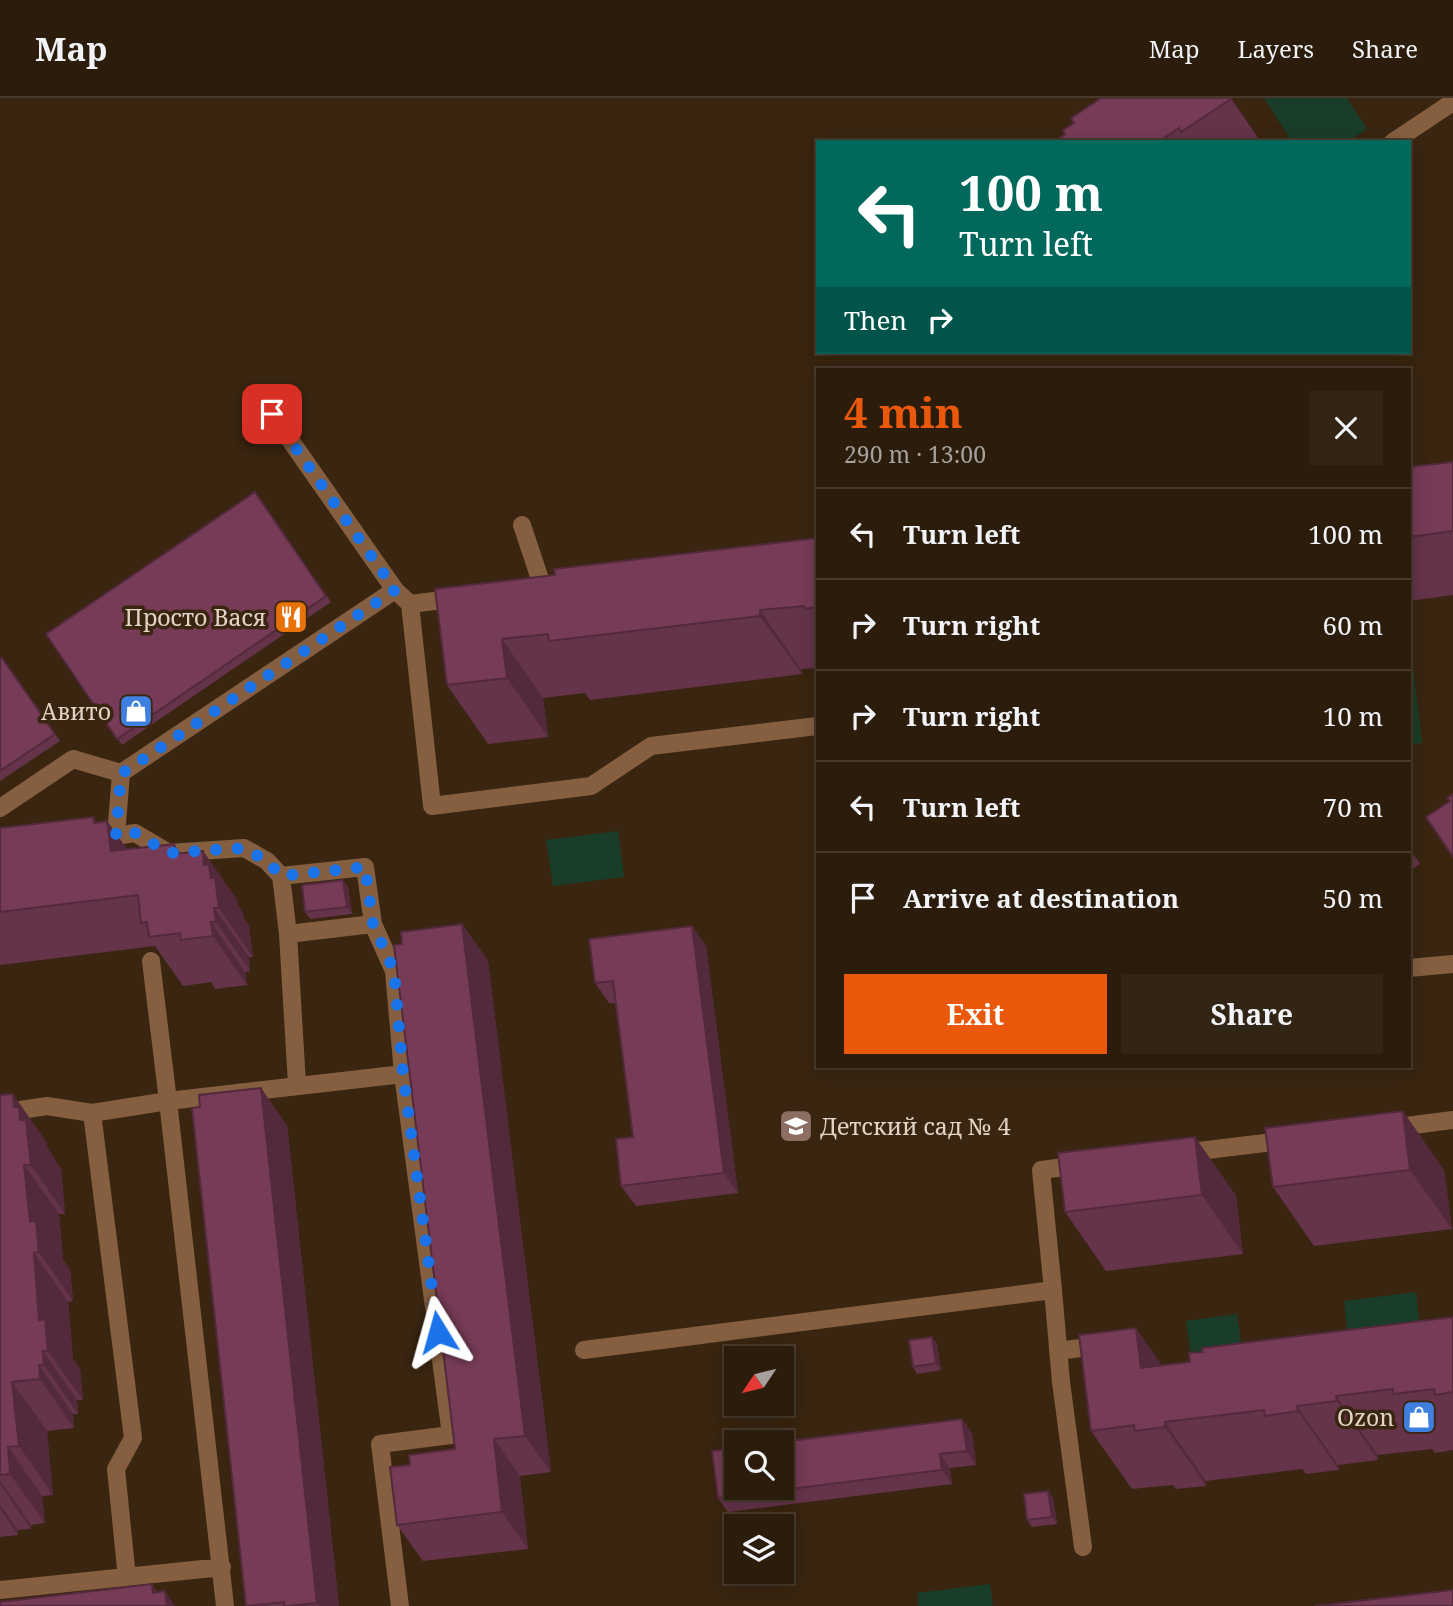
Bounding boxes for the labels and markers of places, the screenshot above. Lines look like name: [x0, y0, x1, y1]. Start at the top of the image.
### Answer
pin: [242, 384, 302, 444]
restaurant icon: Просто Вася: [272, 598, 310, 636]
place label: Просто Вася: [125, 601, 266, 633]
shop icon: Авито: [117, 692, 155, 730]
place label: Авито: [41, 695, 111, 727]
school or university icon: Детский сад № 4: [777, 1107, 815, 1145]
place label: Детский сад № 4: [820, 1110, 1011, 1142]
shop icon: Ozon: [1400, 1398, 1438, 1436]
place label: Ozon: [1337, 1401, 1394, 1433]

